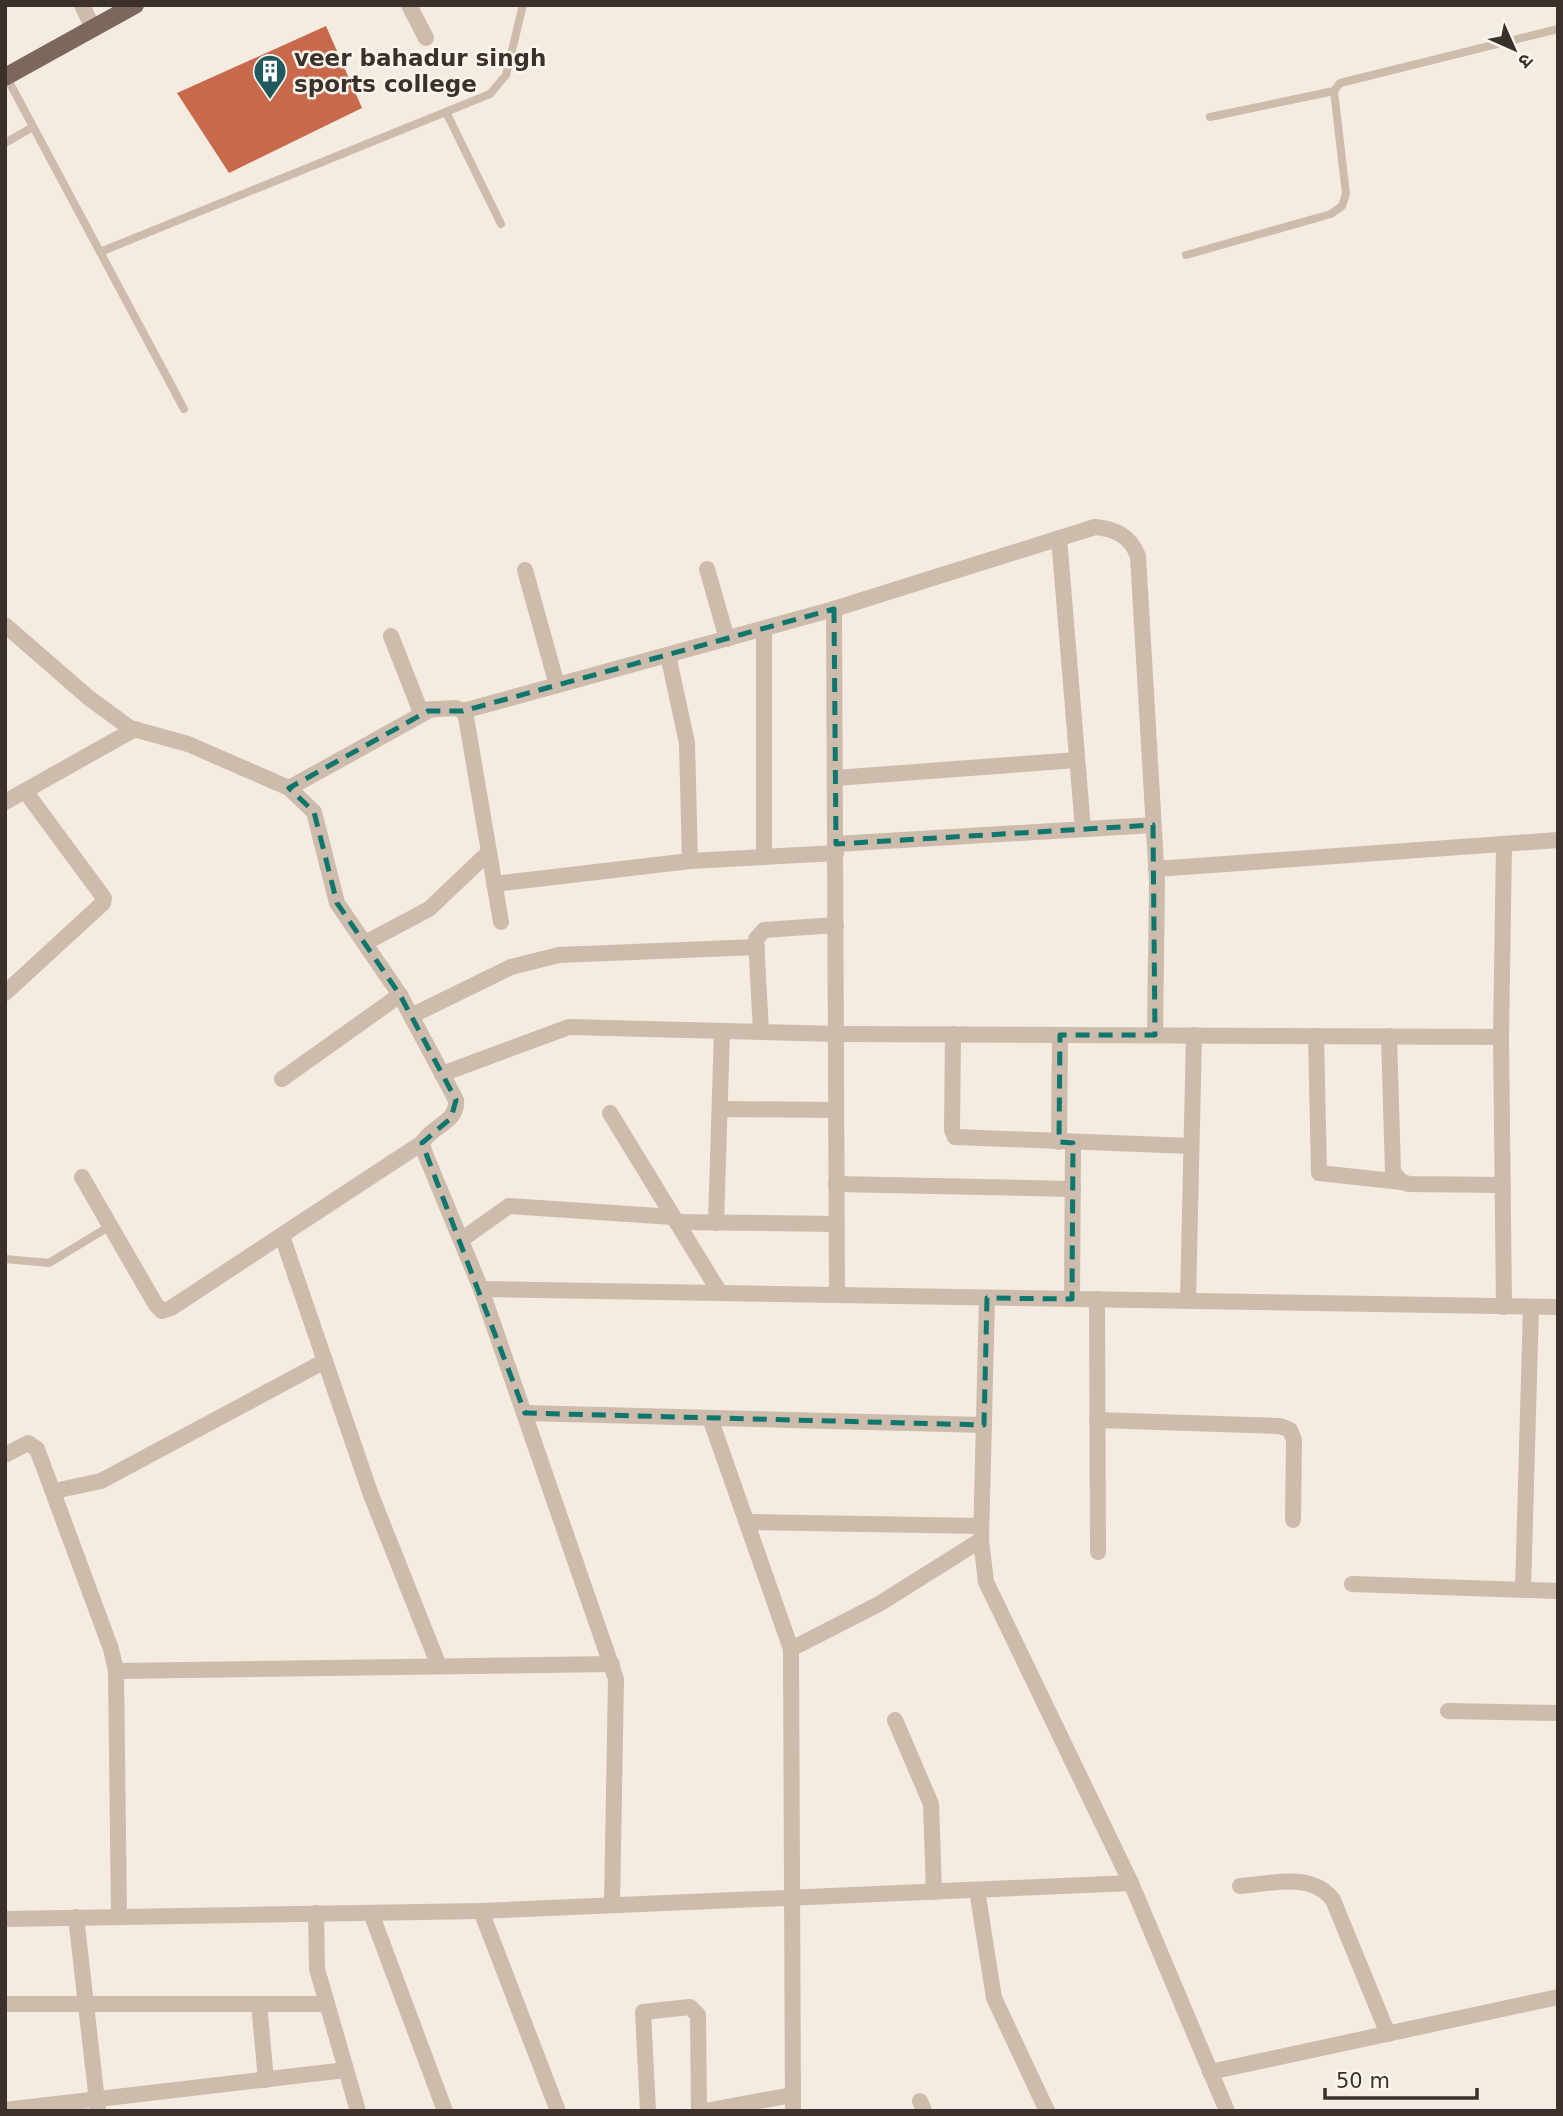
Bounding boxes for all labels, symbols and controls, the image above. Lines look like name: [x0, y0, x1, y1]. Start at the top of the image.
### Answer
north arrow: [1479, 14, 1549, 84]
place label: veer bahadur singh sports college: [294, 45, 546, 97]
text: उ: [1514, 49, 1538, 73]
building icon: veer bahadur singh sports college: [251, 52, 289, 101]
scale bar: [1325, 2056, 1477, 2100]
text: 50 m: [1336, 2069, 1390, 2093]

